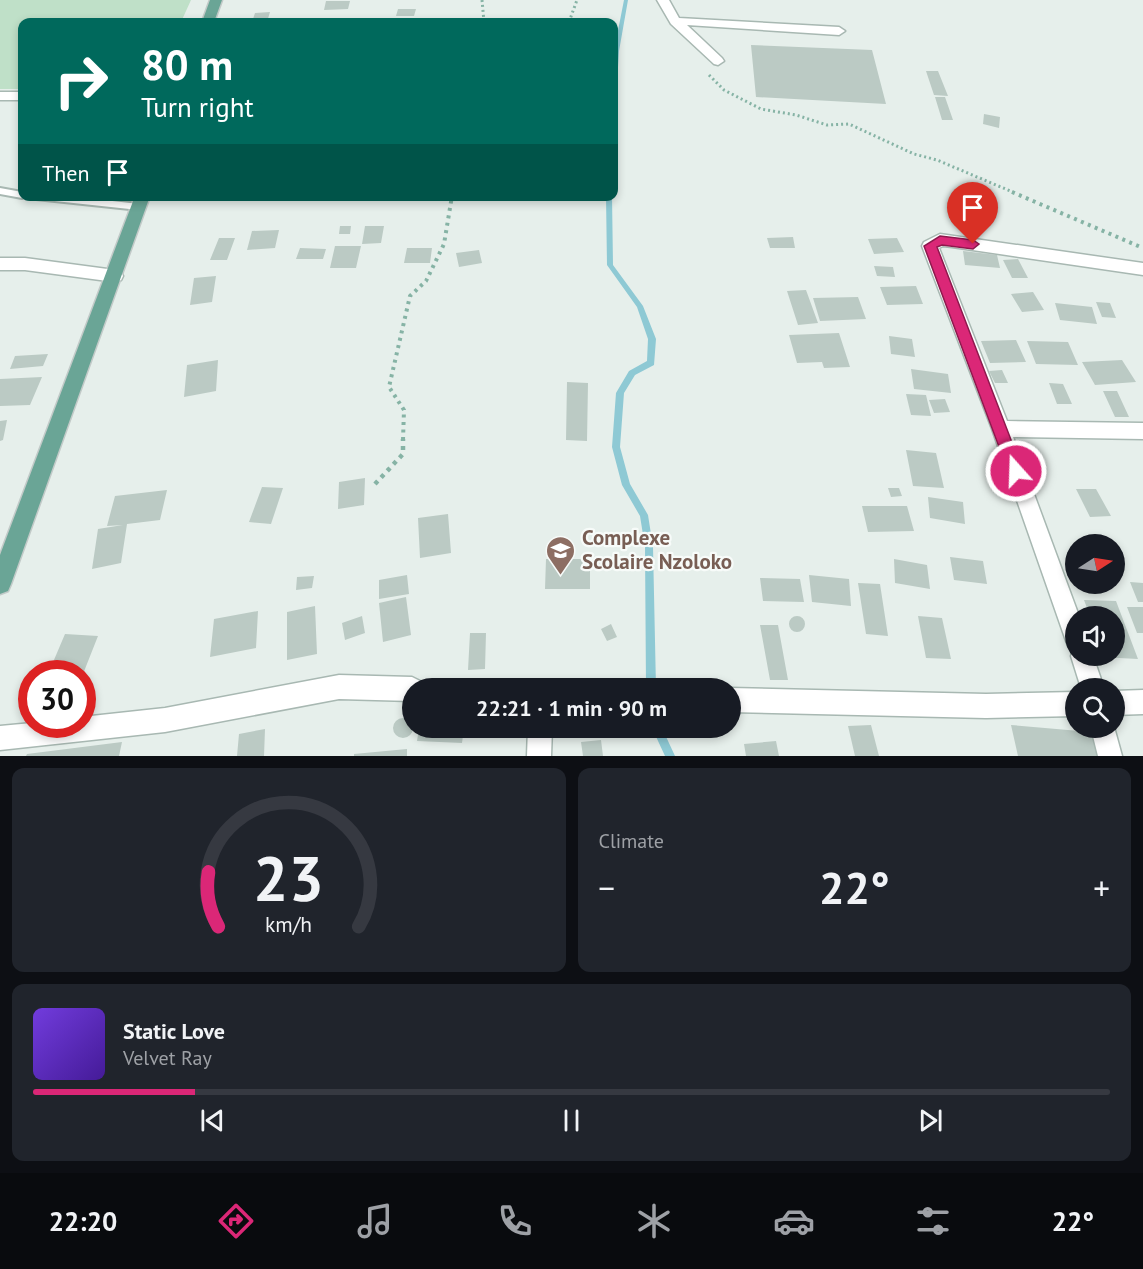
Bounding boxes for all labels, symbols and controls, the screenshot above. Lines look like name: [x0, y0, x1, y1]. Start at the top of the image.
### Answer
text: 80 m: [141, 37, 233, 92]
icon: right: [42, 42, 120, 120]
text: Turn right: [141, 90, 254, 124]
icon: arrive: [101, 156, 134, 189]
text: Then: [42, 159, 89, 187]
pin: [947, 182, 998, 244]
icon: arrive: [956, 191, 989, 224]
position arrow: [984, 439, 1048, 503]
place label: Complexe Scolaire Nzoloko: [582, 524, 732, 575]
school or university icon: Complexe Scolaire Nzoloko: [545, 534, 577, 576]
north arrow: [1065, 534, 1125, 594]
map controls: [1065, 534, 1125, 738]
button: sound: [1065, 606, 1125, 666]
speed limit sign: 30: [18, 660, 96, 738]
button: search: [1065, 678, 1125, 738]
text: 22:21 · 1 min · 90 m: [476, 694, 667, 722]
text: Climate: [599, 828, 664, 854]
text: 23: [253, 837, 324, 918]
text: 22°: [819, 858, 890, 916]
text: −: [599, 866, 615, 909]
text: +: [1093, 866, 1110, 909]
text: km/h: [265, 910, 312, 938]
text: Static Love: [123, 1017, 225, 1045]
text: Velvet Ray: [123, 1045, 212, 1071]
icon: previous: [196, 1104, 229, 1137]
icon: pause: [555, 1104, 588, 1137]
icon: next: [914, 1104, 947, 1137]
icon: directions: [215, 1200, 257, 1242]
icon: music: [354, 1200, 396, 1242]
icon: phone: [494, 1200, 536, 1242]
icon: climate: [633, 1200, 675, 1242]
icon: car: [773, 1200, 815, 1242]
icon: filters: [912, 1200, 954, 1242]
text: 22:20: [49, 1204, 117, 1238]
text: 22°: [1052, 1204, 1094, 1238]

